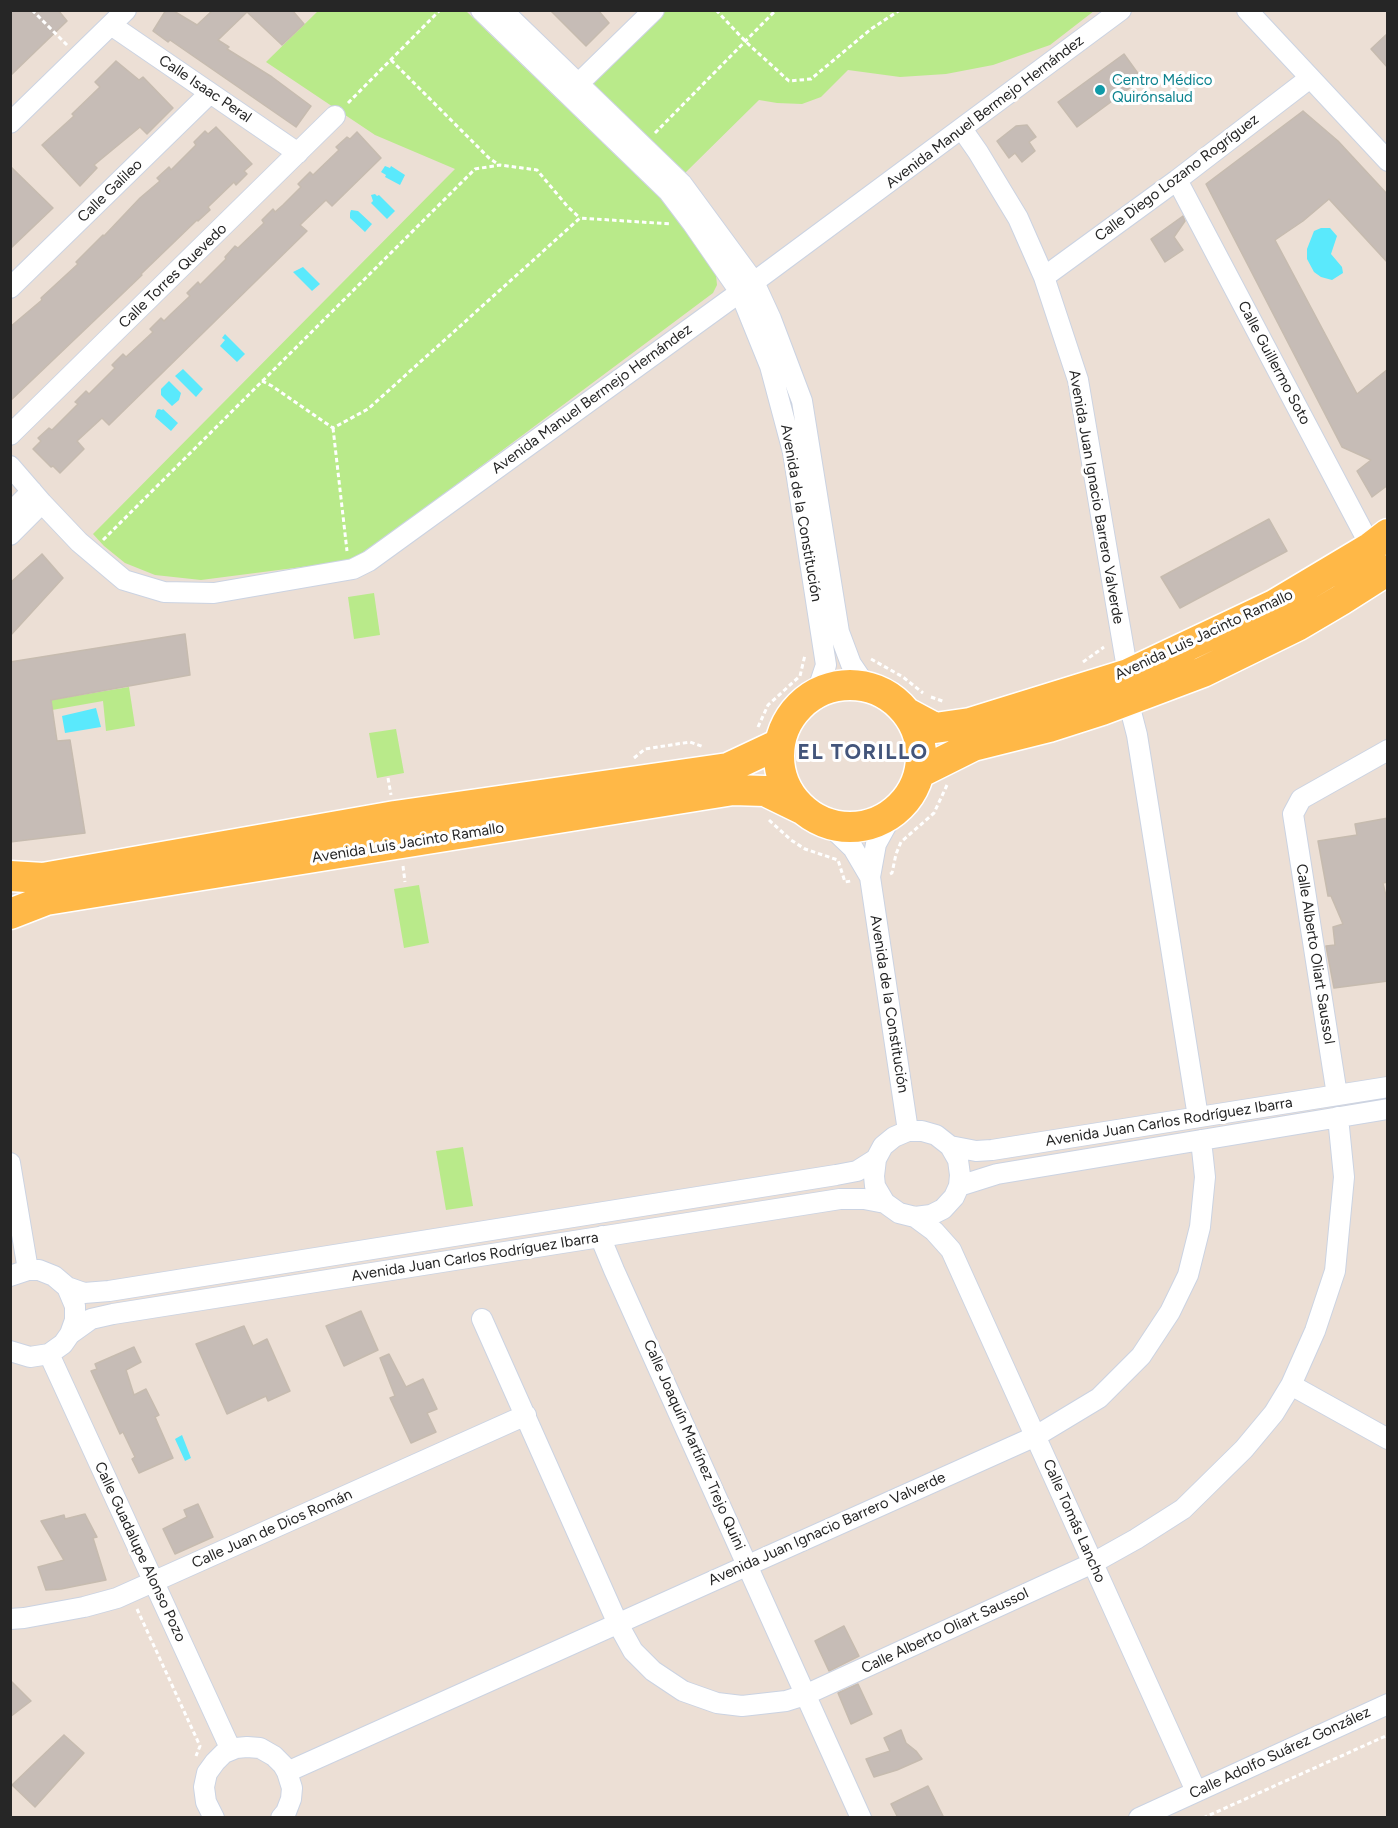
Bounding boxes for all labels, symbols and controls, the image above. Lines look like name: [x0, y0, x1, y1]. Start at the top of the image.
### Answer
street label: Avenida Manuel Bermejo Hernández: [882, 32, 1088, 192]
street label: Calle Isaac Peral: [155, 51, 255, 127]
place label: Centro Médico Quirónsalud: [1112, 72, 1212, 107]
marker: Centro Médico Quirónsalud: [1093, 83, 1107, 97]
street label: Calle Diego Lozano Rogríguez: [1091, 110, 1263, 246]
street label: Calle Galileo: [74, 156, 146, 226]
street label: Calle Torres Quevedo: [115, 220, 231, 332]
street label: Calle Guillermo Soto: [1234, 298, 1314, 428]
street label: Avenida Manuel Bermejo Hernández: [488, 320, 696, 478]
street label: Avenida Juan Ignacio Barrero Valverde: [1065, 369, 1127, 625]
street label: Avenida de la Constitución: [777, 423, 825, 603]
street label: Avenida Luis Jacinto Ramallo: [1112, 586, 1296, 684]
district label: EL TORILLO: [798, 740, 928, 766]
street label: Avenida Luis Jacinto Ramallo: [311, 819, 505, 867]
street label: Calle Alberto Oliart Saussol: [1292, 863, 1338, 1045]
street label: Avenida de la Constitución: [866, 914, 912, 1094]
street label: Avenida Juan Carlos Rodríguez Ibarra: [1044, 1094, 1294, 1150]
street label: Avenida Juan Carlos Rodríguez Ibarra: [350, 1229, 600, 1285]
street label: Calle Joaquín Martínez Trejo Quini: [639, 1337, 749, 1553]
street label: Calle Tomás Lancho: [1039, 1457, 1109, 1585]
street label: Calle Guadalupe Alonso Pozo: [90, 1459, 190, 1645]
street label: Avenida Juan Ignacio Barrero Valverde: [706, 1468, 948, 1590]
street label: Calle Juan de Dios Román: [189, 1485, 355, 1573]
street label: Calle Alberto Oliart Saussol: [859, 1584, 1031, 1678]
street label: Calle Adolfo Suárez González: [1187, 1703, 1373, 1803]

